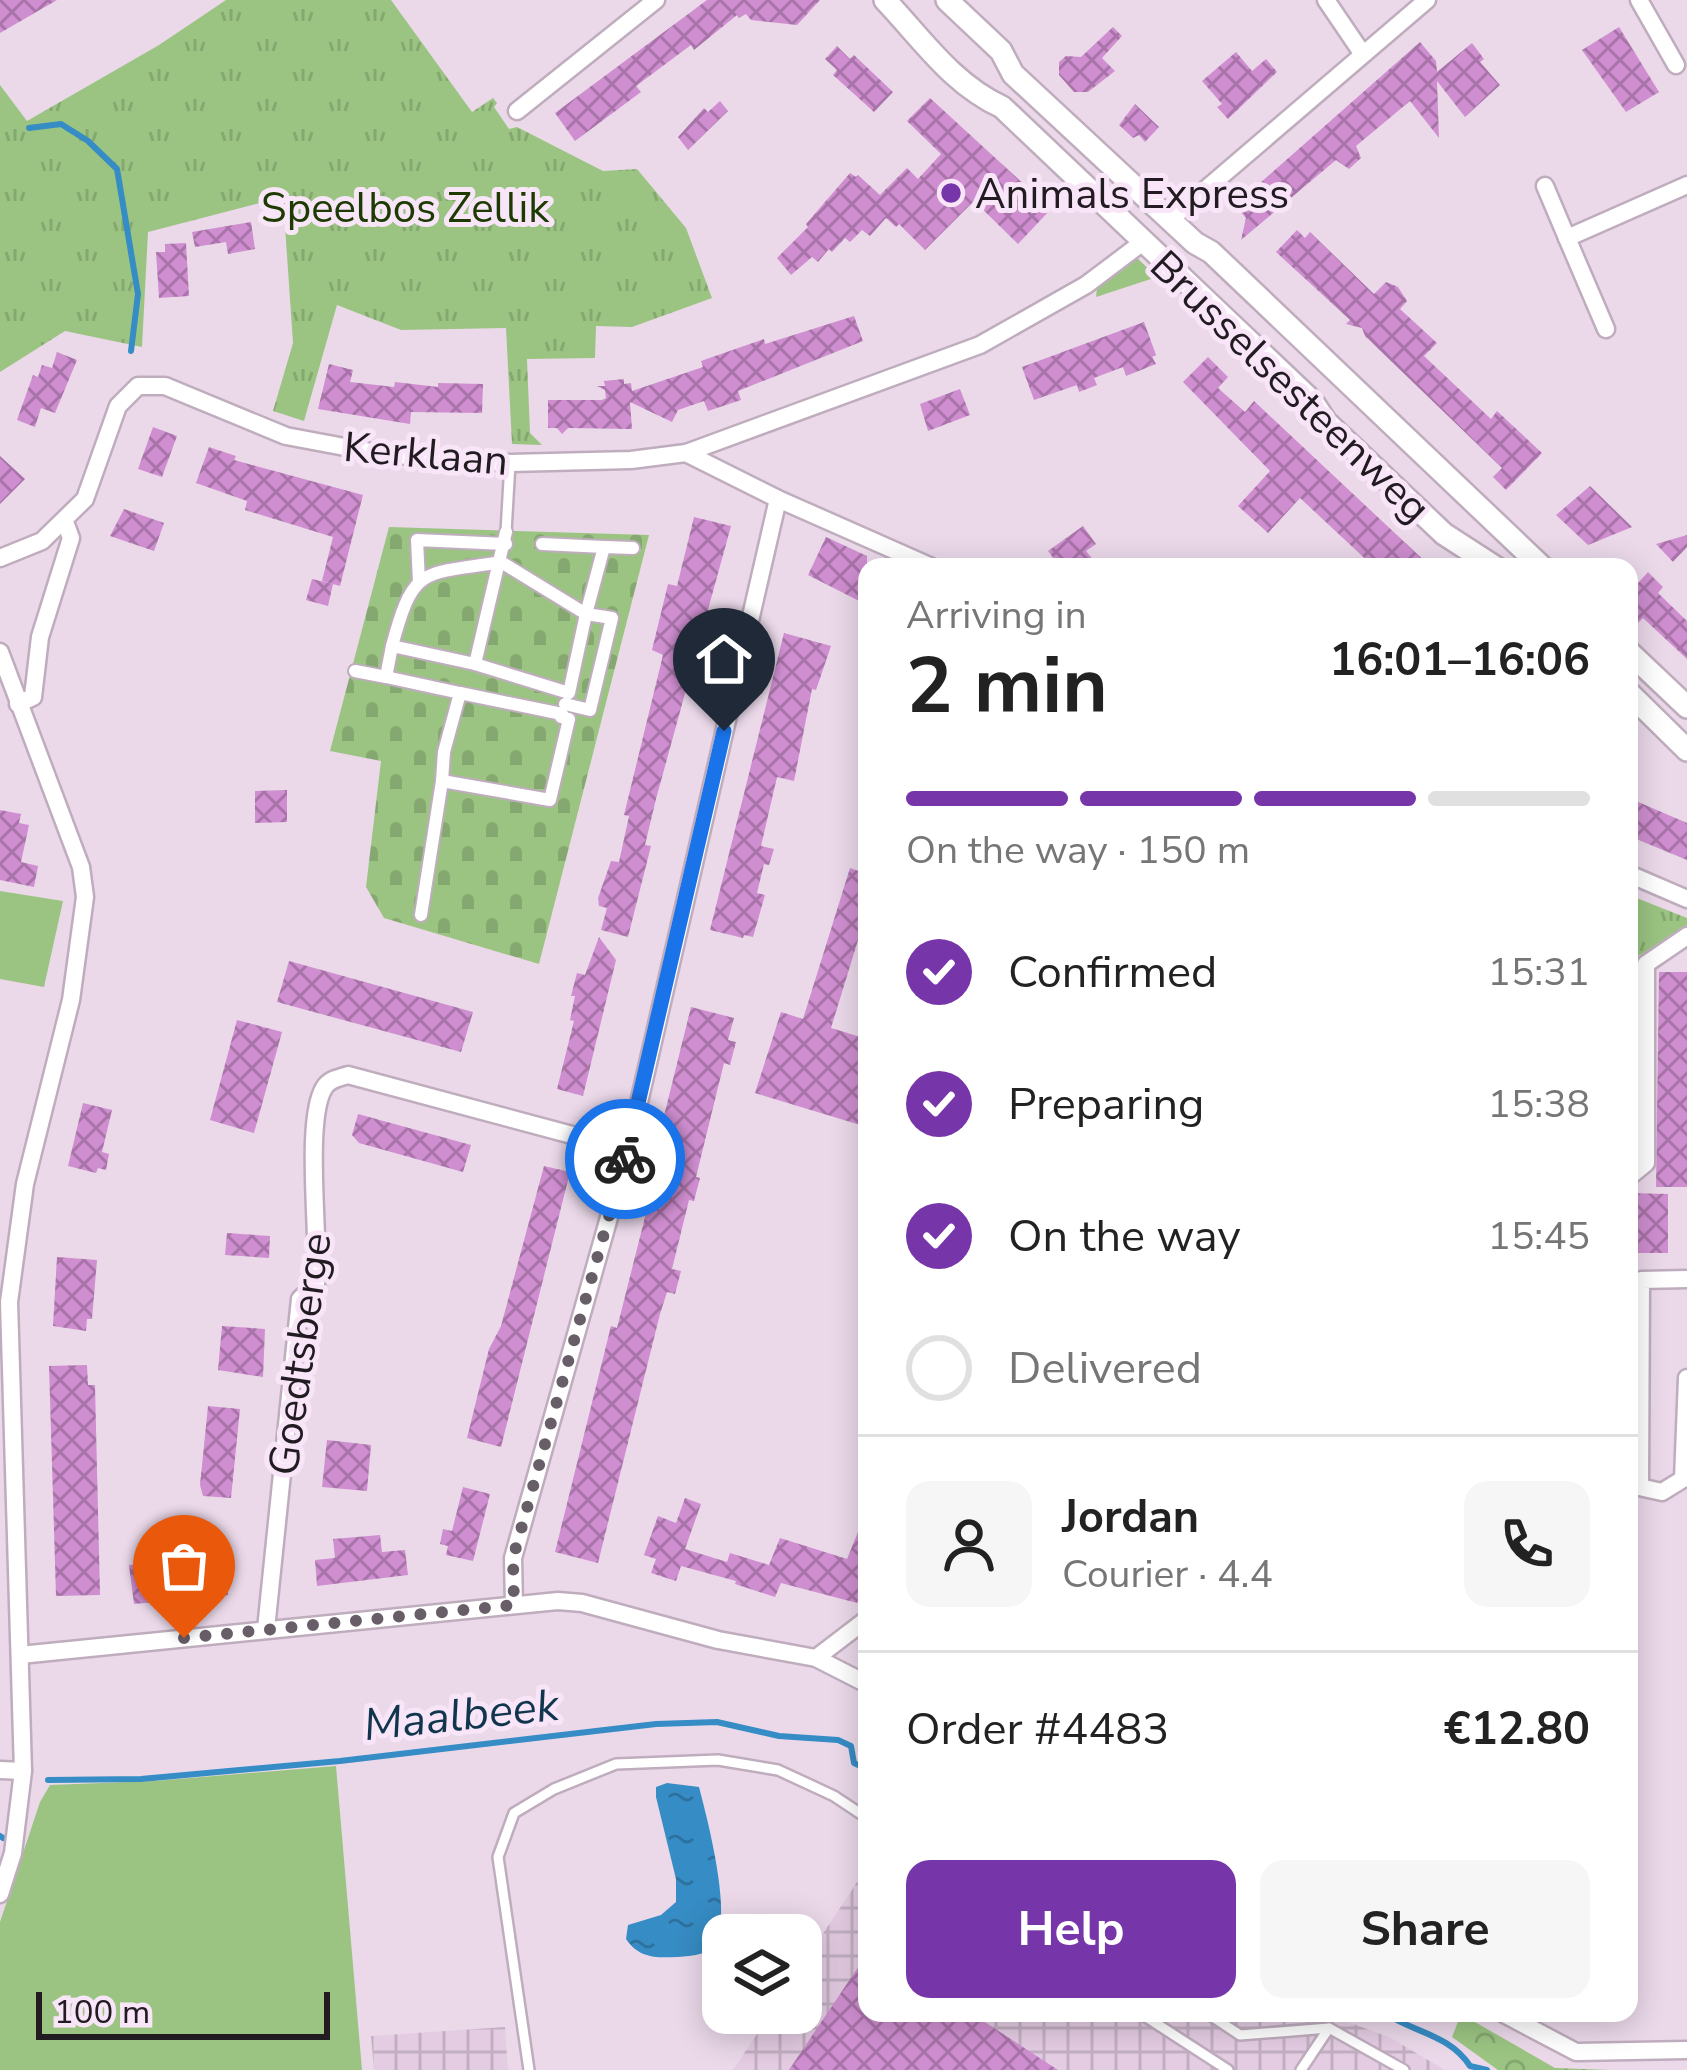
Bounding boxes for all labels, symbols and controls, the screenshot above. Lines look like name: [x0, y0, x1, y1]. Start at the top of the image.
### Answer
place label: Animals Express: [975, 166, 1289, 223]
park label: Speelbos Zellik: [261, 180, 550, 237]
marker: Animals Express: [938, 180, 964, 206]
street label: Brusselsesteenweg: [1137, 238, 1443, 536]
street label: Kerklaan: [341, 419, 511, 490]
text: Arriving in: [906, 589, 1087, 642]
pin: [673, 608, 775, 731]
icon: home: [691, 626, 757, 692]
text: 16:01–16:06: [1329, 630, 1590, 691]
text: 2 min: [906, 633, 1108, 740]
text: On the way · 150 m: [906, 824, 1250, 877]
icon: check: [906, 939, 972, 1005]
text: Confirmed: [1008, 942, 1217, 1003]
text: 15:31: [1488, 946, 1590, 999]
icon: check: [906, 1071, 972, 1137]
text: Preparing: [1008, 1074, 1204, 1135]
text: 15:38: [1488, 1078, 1590, 1131]
courier: [565, 1099, 685, 1219]
icon: bike: [592, 1126, 658, 1192]
icon: check: [906, 1203, 972, 1269]
text: On the way: [1008, 1206, 1241, 1267]
text: 15:45: [1488, 1210, 1590, 1263]
street label: Goedtsberge: [255, 1229, 346, 1479]
text: Delivered: [1008, 1338, 1202, 1399]
button: person: [906, 1481, 1032, 1607]
button: phone: [1464, 1481, 1590, 1607]
text: Jordan: [1062, 1487, 1199, 1548]
pin: [133, 1515, 235, 1638]
icon: bag: [151, 1533, 217, 1599]
text: Courier · 4.4: [1062, 1548, 1273, 1601]
water label: Maalbeek: [360, 1675, 563, 1756]
text: Order #4483: [906, 1699, 1169, 1760]
text: €12.80: [1444, 1699, 1590, 1760]
button: Help: [906, 1860, 1236, 1998]
button: Share: [1260, 1860, 1590, 1998]
map controls: [702, 1914, 822, 2034]
button: layers: [702, 1914, 822, 2034]
scale bar: [36, 1986, 330, 2039]
text: 100 m: [54, 1990, 150, 2035]

